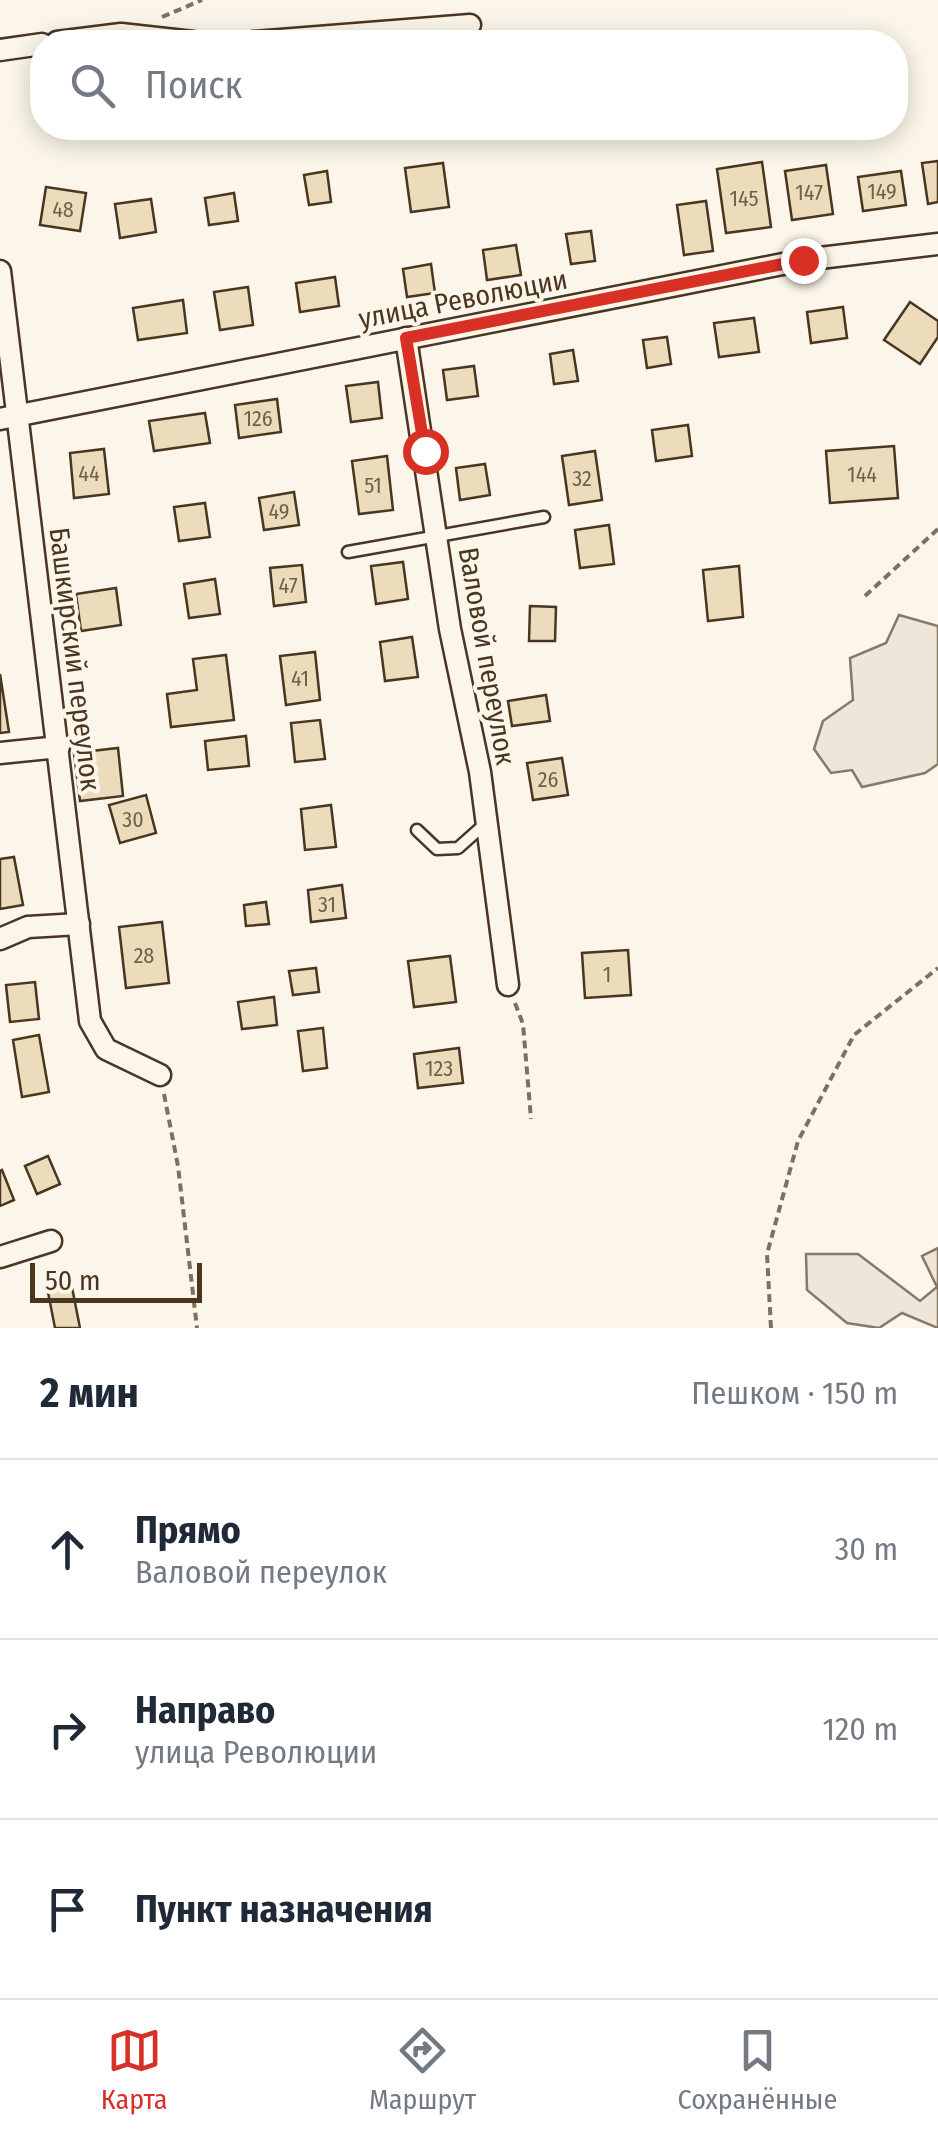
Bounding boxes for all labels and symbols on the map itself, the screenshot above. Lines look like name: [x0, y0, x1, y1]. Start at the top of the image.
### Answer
house number: 149: [867, 178, 897, 205]
house number: 147: [795, 179, 823, 206]
house number: 145: [729, 185, 759, 212]
house number: 48: [52, 196, 74, 223]
route end: [781, 238, 827, 284]
street label: улица Революции: [356, 263, 570, 335]
house number: 126: [243, 405, 273, 432]
route start: [403, 429, 449, 475]
house number: 44: [78, 460, 100, 487]
house number: 144: [847, 461, 877, 488]
house number: 32: [572, 465, 592, 492]
house number: 51: [364, 472, 382, 499]
house number: 49: [269, 498, 289, 525]
street label: Башкирский переулок: [42, 525, 108, 793]
street label: Валовой переулок: [452, 545, 522, 767]
house number: 47: [278, 572, 298, 599]
house number: 41: [291, 665, 309, 692]
house number: 26: [538, 766, 558, 793]
house number: 30: [122, 806, 144, 833]
house number: 31: [318, 891, 336, 918]
house number: 28: [134, 942, 154, 969]
house number: 1: [603, 961, 611, 988]
house number: 123: [425, 1055, 453, 1082]
scale bar: [30, 1258, 202, 1302]

